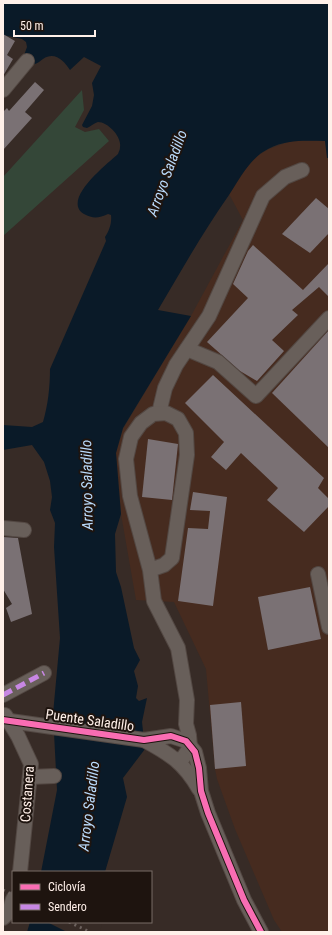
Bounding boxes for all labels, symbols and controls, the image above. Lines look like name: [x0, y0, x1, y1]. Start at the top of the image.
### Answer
scale bar: [14, 12, 95, 38]
text: 50 m: [20, 19, 44, 33]
water label: Arroyo Saladillo: [143, 127, 191, 219]
water label: Arroyo Saladillo: [77, 440, 97, 531]
street label: Puente Saladillo: [45, 706, 135, 734]
water label: Arroyo Saladillo: [74, 760, 103, 853]
street label: Costanera: [17, 765, 37, 823]
legend: [12, 871, 152, 923]
text: Ciclovía: [48, 880, 86, 894]
text: Sendero: [48, 900, 87, 914]

